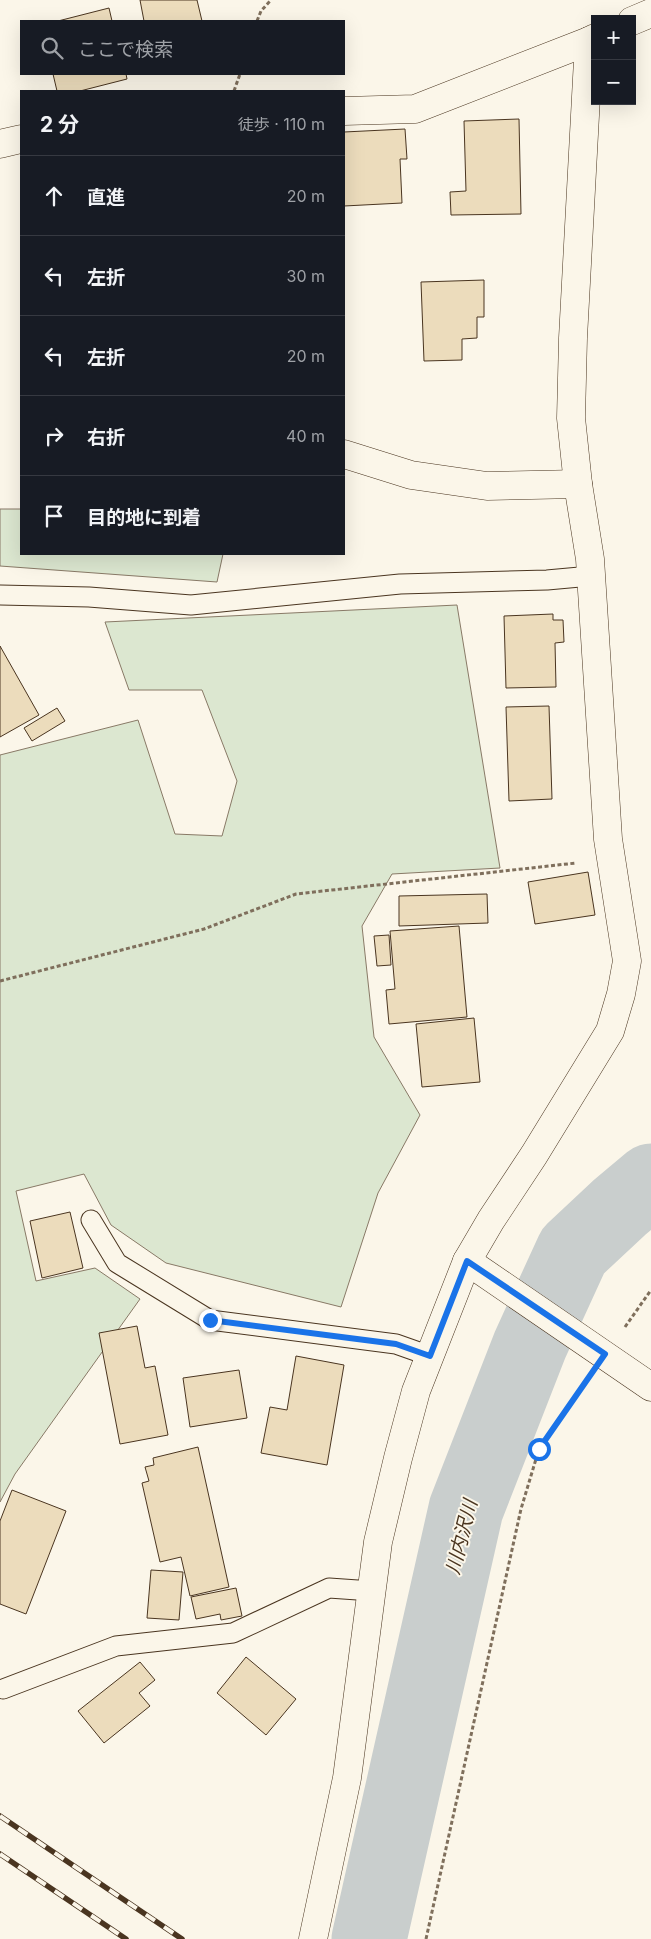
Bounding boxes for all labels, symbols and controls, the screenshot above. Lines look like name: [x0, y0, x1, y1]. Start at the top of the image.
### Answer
map controls: [591, 15, 636, 105]
button: +: [591, 15, 636, 60]
search box: [20, 20, 345, 75]
icon: search: [38, 34, 66, 62]
text: ここで検索: [78, 38, 173, 61]
button: −: [591, 60, 636, 105]
text: 2 分: [40, 112, 79, 137]
text: 徒歩 · 110 m: [238, 114, 325, 134]
icon: ahead: [40, 182, 68, 210]
text: 直進: [87, 186, 125, 209]
text: 20 m: [287, 186, 325, 206]
icon: left: [40, 262, 68, 290]
text: 左折: [87, 266, 125, 289]
text: 30 m: [287, 266, 325, 286]
icon: left: [40, 342, 68, 370]
text: 左折: [87, 346, 125, 369]
text: 20 m: [287, 346, 325, 366]
icon: right: [40, 422, 68, 450]
text: 右折: [87, 426, 125, 449]
text: 40 m: [286, 426, 325, 446]
icon: arrive: [40, 502, 68, 530]
text: 目的地に到着: [87, 506, 201, 529]
route end: [199, 1309, 222, 1332]
route start: [528, 1438, 551, 1461]
water label: 川内沢川: [441, 1496, 482, 1577]

